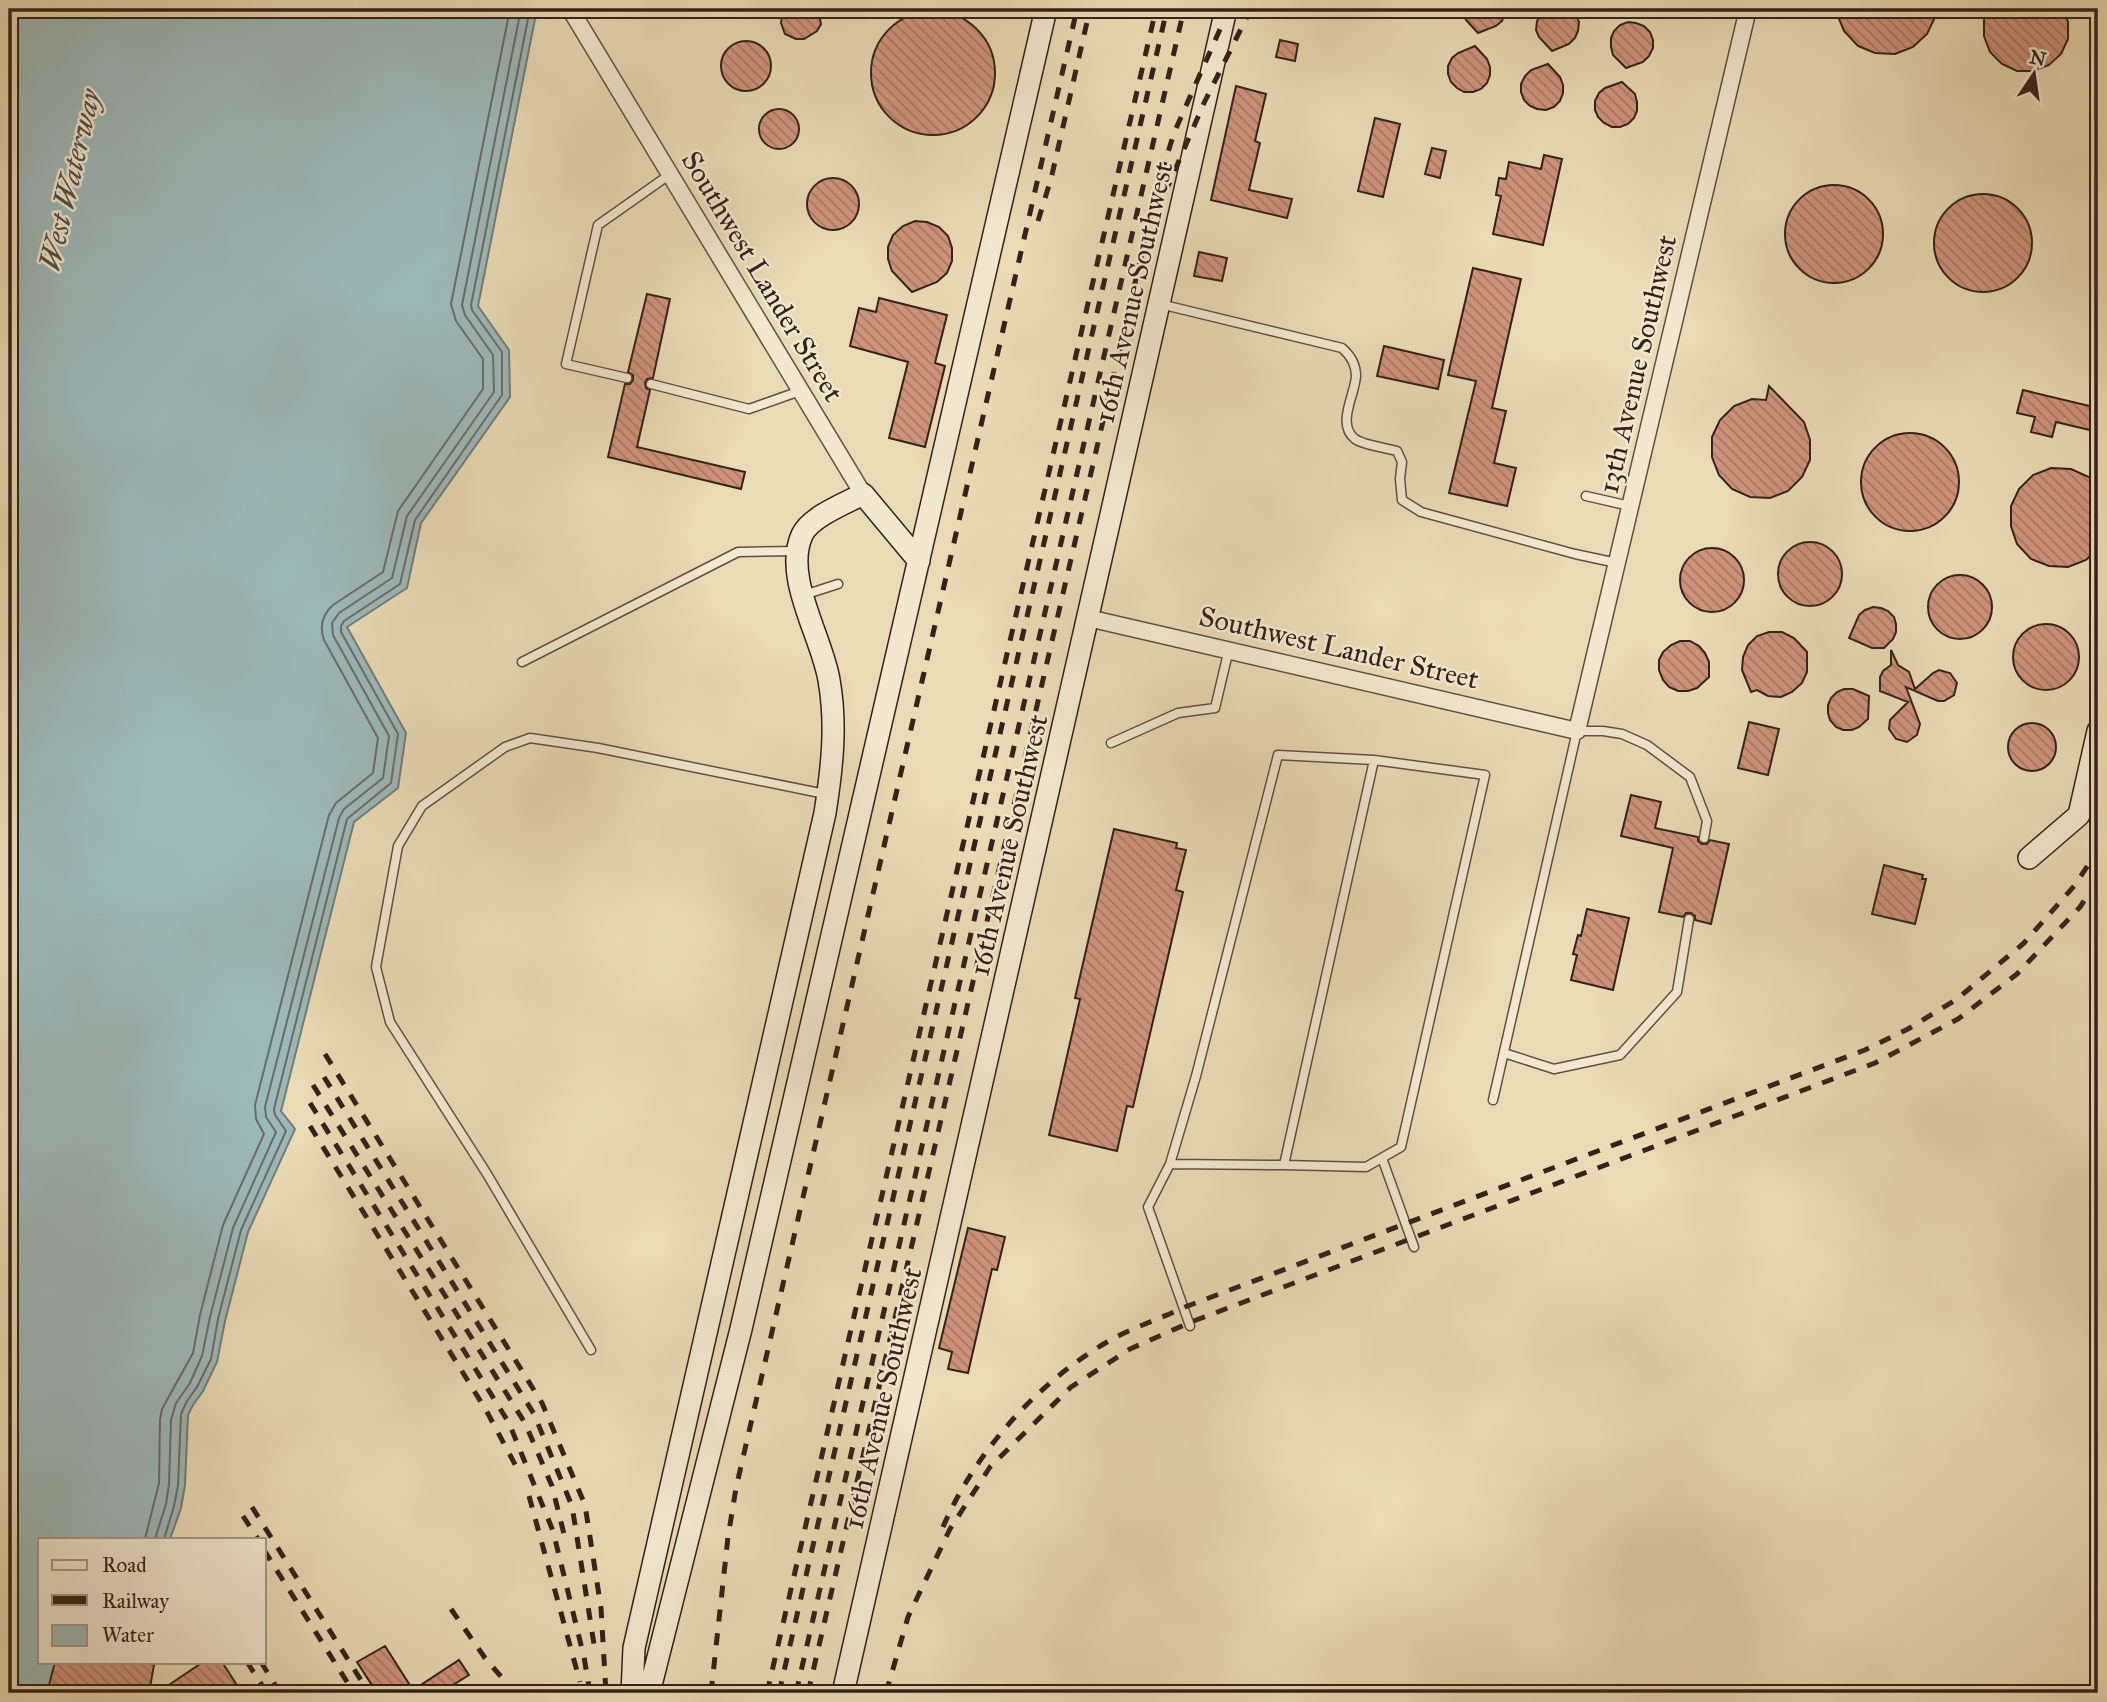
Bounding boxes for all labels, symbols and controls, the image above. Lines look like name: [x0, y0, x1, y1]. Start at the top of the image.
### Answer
north arrow: [1998, 38, 2068, 108]
text: N: [2027, 45, 2048, 71]
water label: West Waterway: [32, 84, 109, 274]
street label: Southwest Lander Street: [674, 145, 851, 408]
street label: 16th Avenue Southwest: [1086, 158, 1181, 426]
street label: 13th Avenue Southwest: [1591, 231, 1684, 497]
street label: Southwest Lander Street: [1196, 598, 1482, 697]
street label: 16th Avenue Southwest: [961, 711, 1056, 979]
street label: 16th Avenue Southwest: [835, 1264, 930, 1532]
legend: [38, 1538, 266, 1664]
text: Road: [102, 1552, 147, 1578]
text: Railway: [102, 1588, 170, 1614]
text: Water: [102, 1622, 154, 1648]

